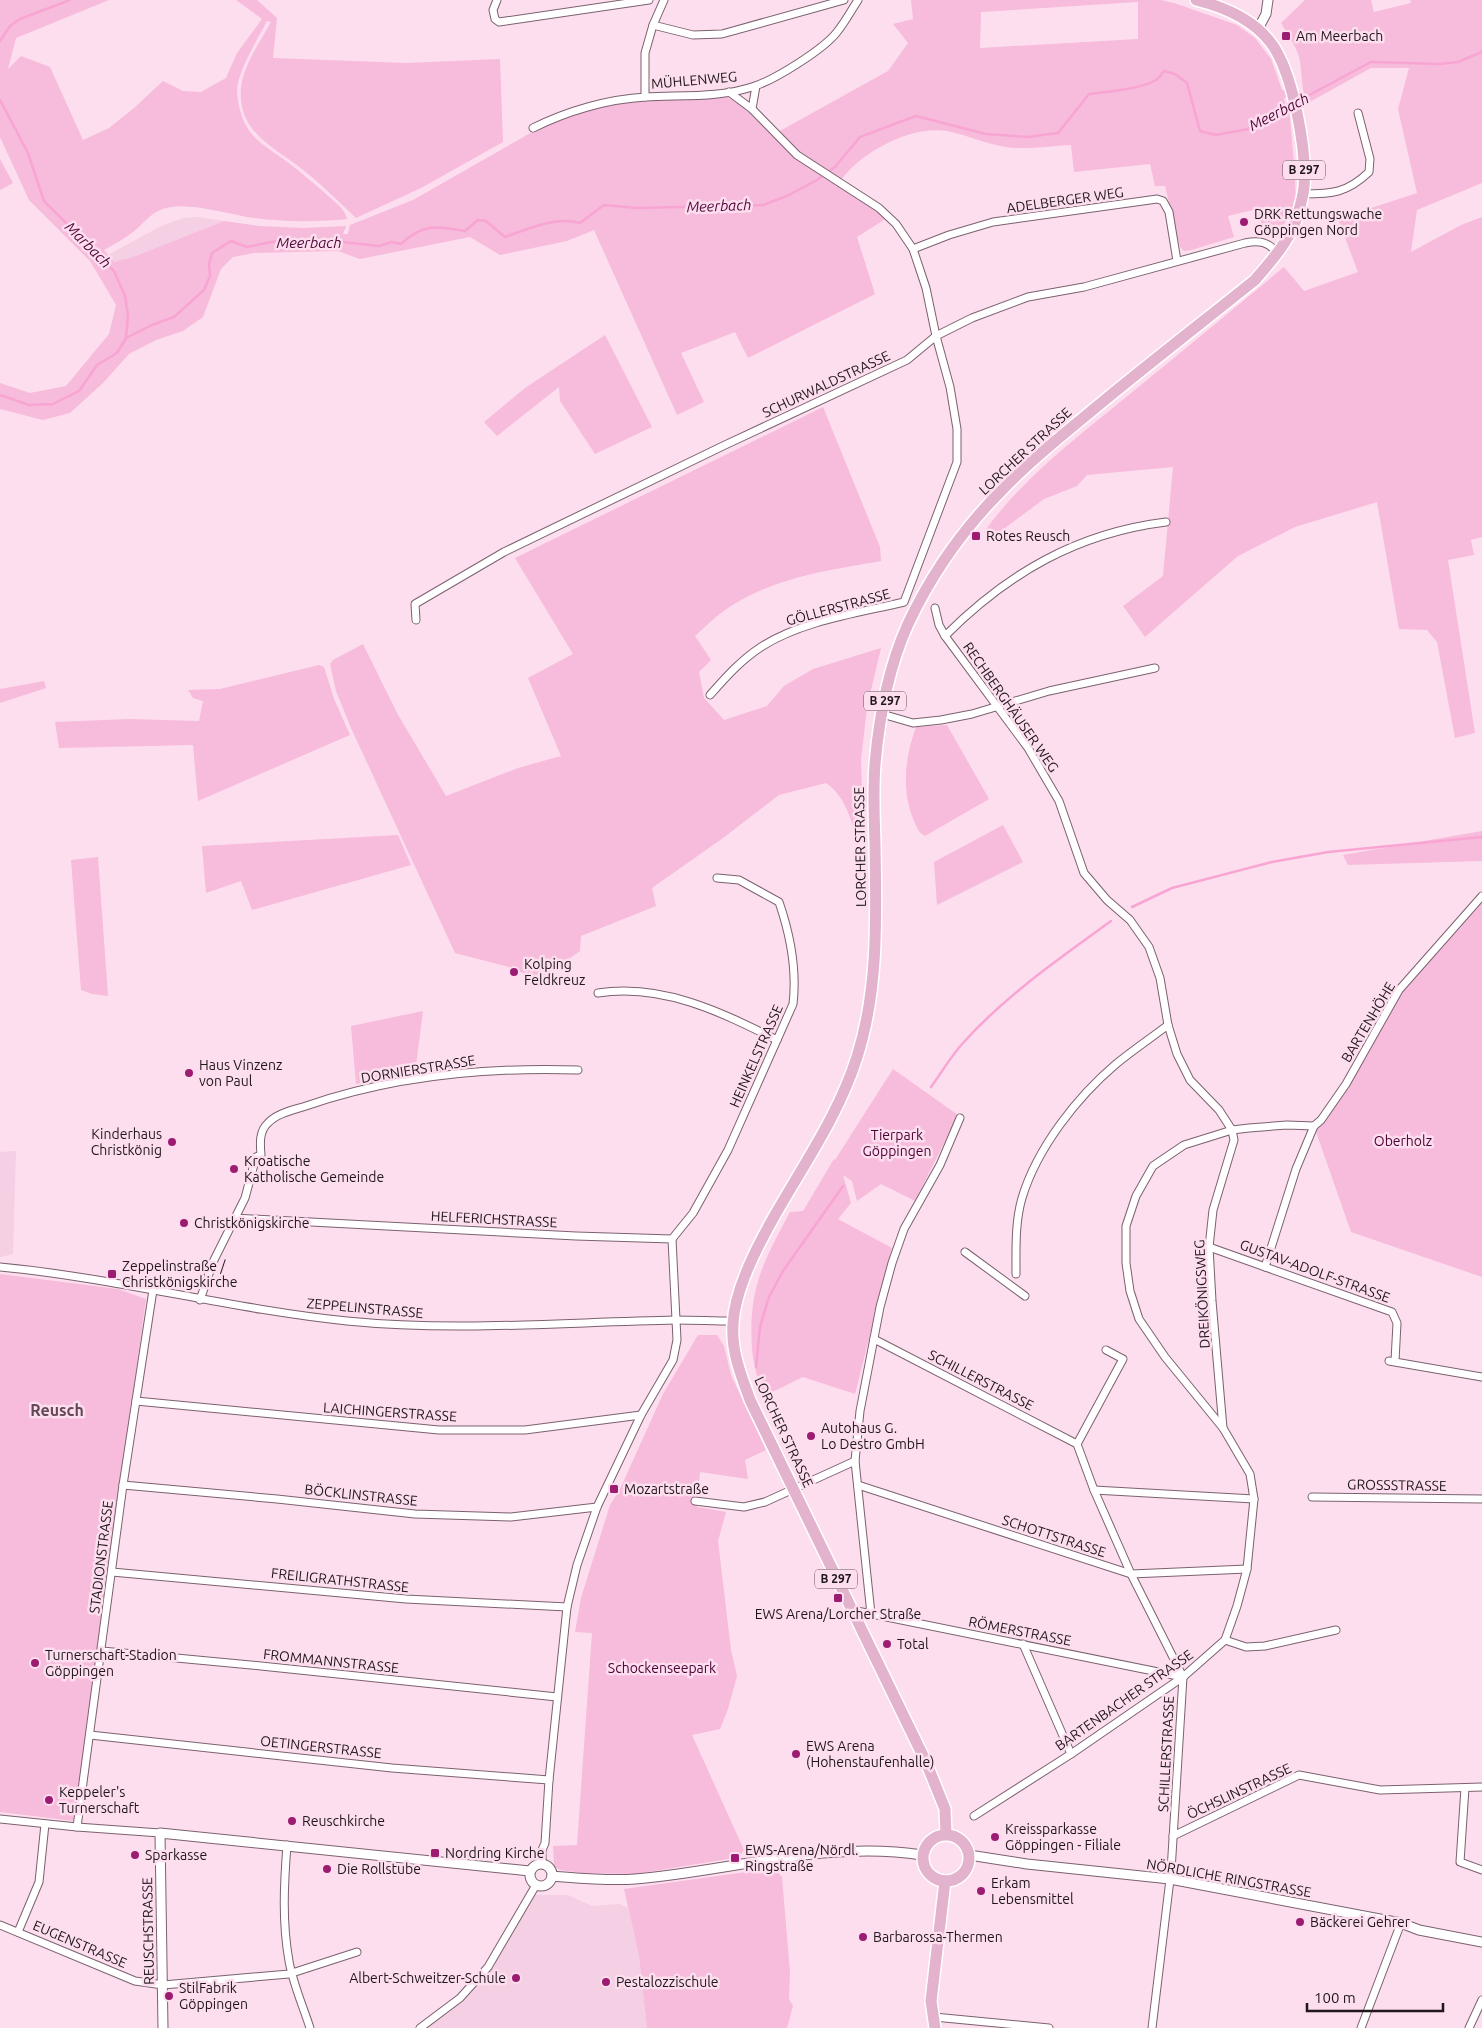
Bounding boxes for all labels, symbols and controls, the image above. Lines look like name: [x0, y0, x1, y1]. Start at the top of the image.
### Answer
place label: Am Meerbach: [1296, 28, 1383, 44]
marker: Am Meerbach: [1280, 30, 1292, 42]
street label: MÜHLENWEG: [650, 67, 738, 92]
water label: Meerbach: [1246, 89, 1312, 134]
road number: B 297: [1283, 160, 1325, 180]
street label: ADELBERGER WEG: [1005, 184, 1125, 216]
water label: Meerbach: [686, 196, 752, 215]
place label: DRK Rettungswache Göppingen Nord: [1254, 206, 1382, 238]
marker: DRK Rettungswache Göppingen Nord: [1238, 216, 1250, 228]
water label: Marbach: [62, 218, 115, 271]
water label: Meerbach: [276, 234, 342, 251]
street label: SCHURWALDSTRASSE: [760, 347, 892, 421]
street label: LORCHER STRASSE: [976, 404, 1075, 498]
place label: Rotes Reusch: [986, 528, 1070, 544]
marker: Rotes Reusch: [970, 530, 982, 542]
street label: GÖLLERSTRASSE: [784, 584, 892, 629]
street label: RECHBERGHÄUSER WEG: [960, 639, 1062, 775]
road number: B 297: [864, 691, 906, 710]
street label: LORCHER STRASSE: [851, 787, 869, 907]
place label: Kolping Feldkreuz: [524, 956, 585, 988]
marker: Kolping Feldkreuz: [508, 966, 520, 978]
street label: BARTENHÖHE: [1337, 978, 1398, 1065]
street label: HEINKELSTRASSE: [726, 1002, 786, 1110]
street label: DORNIERSTRASSE: [360, 1052, 477, 1086]
place label: Haus Vinzenz von Paul: [199, 1057, 282, 1089]
marker: Haus Vinzenz von Paul: [183, 1067, 195, 1079]
place label: Kinderhaus Christkönig: [91, 1126, 162, 1158]
park label: Tierpark Göppingen: [862, 1127, 932, 1159]
park label: Oberholz: [1374, 1133, 1432, 1149]
marker: Kinderhaus Christkönig: [166, 1136, 178, 1148]
place label: Kroatische Katholische Gemeinde: [244, 1153, 384, 1185]
marker: Kroatische Katholische Gemeinde: [228, 1163, 240, 1175]
street label: HELFERICHSTRASSE: [430, 1208, 558, 1230]
place label: Christkönigskirche: [194, 1215, 309, 1231]
marker: Christkönigskirche: [178, 1217, 190, 1229]
street label: GUSTAV-ADOLF-STRASSE: [1238, 1236, 1393, 1306]
street label: DREIKÖNIGSWEG: [1190, 1239, 1213, 1349]
place label: Zeppelinstraße / Christkönigskirche: [122, 1258, 237, 1290]
marker: Zeppelinstraße / Christkönigskirche: [106, 1268, 118, 1280]
street label: ZEPPELINSTRASSE: [306, 1295, 424, 1321]
street label: SCHILLERSTRASSE: [926, 1347, 1037, 1414]
street label: LORCHER STRASSE: [751, 1374, 817, 1490]
street label: LAICHINGERSTRASSE: [323, 1399, 458, 1425]
district label: Reusch: [30, 1401, 84, 1419]
place label: Autohaus G. Lo Destro GmbH: [821, 1420, 925, 1452]
marker: Autohaus G. Lo Destro GmbH: [805, 1430, 817, 1442]
street label: GROSSSTRASSE: [1347, 1476, 1447, 1494]
street label: BÖCKLINSTRASSE: [304, 1480, 419, 1509]
place label: Mozartstraße: [624, 1481, 709, 1497]
marker: Mozartstraße: [608, 1483, 620, 1495]
street label: STADIONSTRASSE: [86, 1499, 116, 1614]
street label: SCHOTTSTRASSE: [1000, 1512, 1108, 1560]
street label: FREILIGRATHSTRASSE: [270, 1565, 410, 1595]
road number: B 297: [815, 1570, 857, 1588]
marker: EWS Arena/Lorcher Straße: [832, 1592, 844, 1604]
place label: EWS Arena/Lorcher Straße: [755, 1606, 921, 1622]
street label: RÖMERSTRASSE: [967, 1612, 1073, 1649]
place label: Total: [897, 1636, 929, 1652]
marker: Total: [881, 1638, 893, 1650]
street label: FROMMANNSTRASSE: [262, 1646, 400, 1676]
street label: BARTENBACHER STRASSE: [1052, 1646, 1196, 1754]
place label: Turnerschaft-Stadion Göppingen: [45, 1647, 177, 1679]
marker: Turnerschaft-Stadion Göppingen: [29, 1657, 41, 1669]
park label: Schockenseepark: [608, 1660, 716, 1676]
street label: SCHILLERSTRASSE: [1155, 1695, 1177, 1812]
street label: OETINGERSTRASSE: [259, 1733, 383, 1761]
place label: EWS Arena (Hohenstaufenhalle): [806, 1738, 934, 1770]
marker: EWS Arena (Hohenstaufenhalle): [790, 1748, 802, 1760]
street label: ÖCHSLINSTRASSE: [1184, 1759, 1294, 1822]
place label: Keppeler's Turnerschaft: [59, 1784, 140, 1816]
marker: Keppeler's Turnerschaft: [43, 1794, 55, 1806]
place label: Reuschkirche: [302, 1813, 385, 1829]
marker: Reuschkirche: [286, 1815, 298, 1827]
place label: Kreissparkasse Göppingen - Filiale: [1005, 1821, 1121, 1853]
marker: Kreissparkasse Göppingen - Filiale: [989, 1831, 1001, 1843]
place label: EWS-Arena/Nördl. Ringstraße: [745, 1842, 859, 1874]
place label: Nordring Kirche: [445, 1845, 544, 1861]
place label: Sparkasse: [145, 1847, 207, 1863]
marker: Nordring Kirche: [429, 1847, 441, 1859]
marker: Sparkasse: [129, 1849, 141, 1861]
marker: EWS-Arena/Nördl. Ringstraße: [729, 1852, 741, 1864]
street label: NÖRDLICHE RINGSTRASSE: [1145, 1855, 1313, 1900]
place label: Die Rollstube: [337, 1861, 421, 1877]
marker: Die Rollstube: [321, 1863, 333, 1875]
place label: Erkam Lebensmittel: [991, 1875, 1074, 1907]
street label: REUSCHSTRASSE: [139, 1877, 157, 1985]
marker: Erkam Lebensmittel: [975, 1885, 987, 1897]
place label: Bäckerei Gehrer: [1310, 1914, 1411, 1930]
marker: Bäckerei Gehrer: [1294, 1916, 1306, 1928]
street label: EUGENSTRASSE: [31, 1917, 130, 1971]
place label: Barbarossa-Thermen: [873, 1929, 1003, 1945]
marker: Barbarossa-Thermen: [857, 1931, 869, 1943]
place label: Albert-Schweitzer-Schule: [349, 1970, 506, 1986]
marker: Albert-Schweitzer-Schule: [510, 1972, 522, 1984]
place label: Pestalozzischule: [616, 1974, 719, 1990]
marker: Pestalozzischule: [600, 1976, 612, 1988]
place label: StilFabrik Göppingen: [179, 1980, 248, 2012]
scale bar: [1307, 1980, 1443, 2012]
text: 100 m: [1314, 1989, 1356, 2006]
marker: StilFabrik Göppingen: [163, 1990, 175, 2002]

